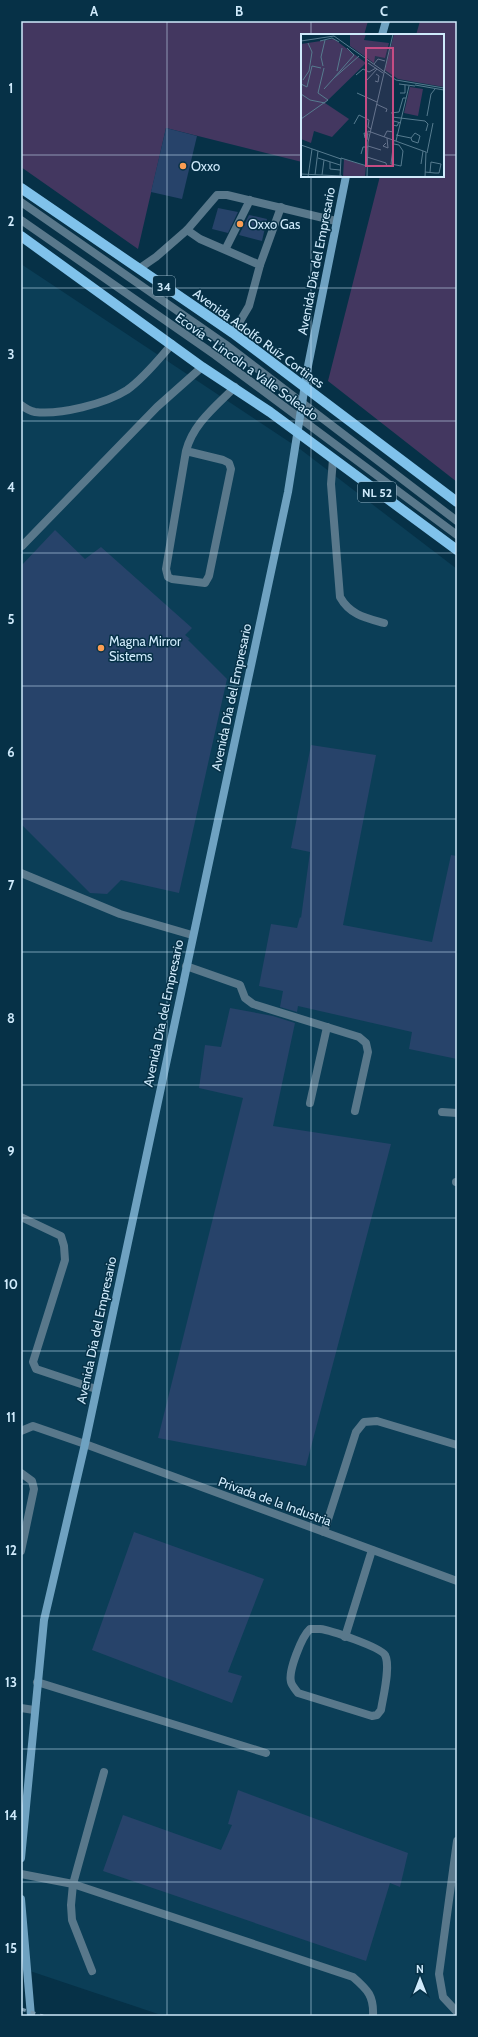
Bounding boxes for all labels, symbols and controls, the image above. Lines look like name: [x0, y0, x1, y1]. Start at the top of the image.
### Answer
text: A: [90, 3, 99, 19]
text: B: [235, 3, 243, 19]
text: C: [380, 3, 388, 19]
inset map: [301, 34, 444, 177]
text: 1: [9, 80, 13, 96]
place label: Oxxo: [191, 158, 220, 174]
marker: Oxxo: [178, 161, 188, 171]
street label: Avenida Día del Empresario: [294, 186, 338, 336]
text: 2: [8, 213, 15, 229]
place label: Oxxo Gas: [248, 216, 301, 232]
marker: Oxxo Gas: [235, 219, 245, 229]
road number: 34: [153, 276, 175, 296]
street label: Avenida Adolfo Ruíz Cortines: [190, 285, 328, 391]
street label: Ecovía - Lincoln a Valle Soleado: [172, 309, 322, 423]
text: 3: [7, 346, 15, 362]
text: 4: [7, 479, 15, 495]
road number: NL 52: [358, 482, 396, 502]
text: 5: [8, 611, 15, 627]
street label: Avenida Día del Empresario: [208, 622, 254, 772]
place label: Magna Mirror Sistems: [109, 633, 182, 664]
marker: Magna Mirror Sistems: [96, 643, 106, 653]
text: 6: [7, 744, 15, 760]
text: 7: [8, 877, 15, 893]
street label: Avenida Día del Empresario: [140, 938, 186, 1088]
text: 8: [7, 1010, 15, 1026]
text: 9: [7, 1143, 15, 1159]
street label: Avenida Día del Empresario: [73, 1255, 119, 1405]
text: 10: [4, 1276, 18, 1292]
text: 11: [6, 1409, 16, 1425]
street label: Privada de la Industria: [216, 1473, 335, 1529]
text: 12: [5, 1542, 17, 1558]
text: 13: [5, 1674, 17, 1690]
text: 14: [5, 1807, 17, 1823]
text: 15: [5, 1940, 17, 1956]
north arrow: [400, 1959, 440, 1999]
text: N: [416, 1962, 424, 1976]

